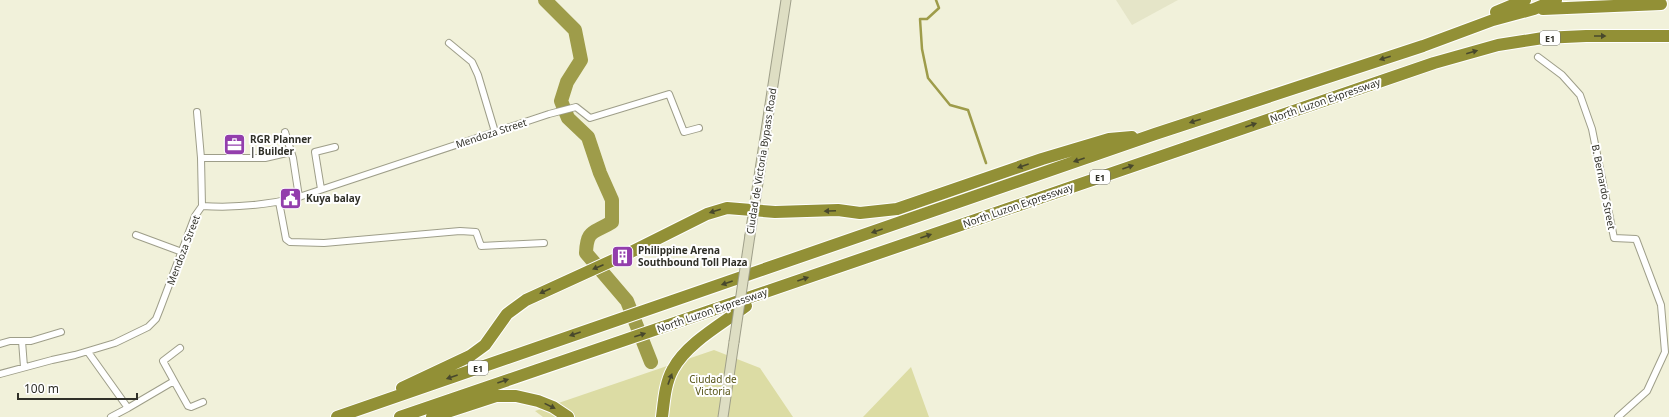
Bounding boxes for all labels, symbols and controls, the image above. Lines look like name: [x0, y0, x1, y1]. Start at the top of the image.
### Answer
road number: E1: [1540, 31, 1560, 45]
one-way arrow: [1594, 33, 1607, 39]
one-way arrow: [1465, 49, 1478, 55]
one-way arrow: [1379, 55, 1391, 61]
street label: North Luzon Expressway: [1268, 74, 1383, 125]
street label: Ciudad de Victoria Bypass Road: [743, 87, 779, 235]
street label: Mendoza Street: [454, 115, 529, 151]
one-way arrow: [1189, 118, 1201, 124]
one-way arrow: [1245, 122, 1257, 128]
office icon: RGR Planner | Builder: [222, 132, 248, 158]
place label: RGR Planner | Builder: [250, 132, 312, 158]
street label: B. Bernardo Street: [1589, 143, 1619, 231]
one-way arrow: [1072, 158, 1084, 164]
one-way arrow: [1016, 163, 1028, 169]
one-way arrow: [1122, 164, 1134, 170]
road number: E1: [1090, 170, 1110, 184]
street label: North Luzon Expressway: [961, 179, 1076, 230]
public building icon: Kuya balay: [277, 185, 303, 211]
place label: Kuya balay: [306, 191, 361, 205]
one-way arrow: [824, 207, 836, 214]
one-way arrow: [709, 208, 721, 214]
street label: Mendoza Street: [163, 213, 203, 287]
one-way arrow: [870, 228, 882, 234]
one-way arrow: [920, 233, 932, 239]
building icon: Philippine Arena Southbound Toll Plaza: [610, 243, 636, 269]
place label: Philippine Arena Southbound Toll Plaza: [638, 243, 748, 269]
one-way arrow: [592, 264, 604, 270]
one-way arrow: [797, 275, 809, 281]
one-way arrow: [721, 280, 733, 286]
street label: North Luzon Expressway: [655, 284, 770, 335]
one-way arrow: [540, 288, 551, 294]
one-way arrow: [634, 331, 646, 337]
one-way arrow: [569, 332, 581, 338]
road number: E1: [468, 361, 488, 375]
park label: Ciudad de Victoria: [689, 372, 737, 398]
one-way arrow: [667, 373, 673, 385]
one-way arrow: [446, 374, 458, 380]
scale bar: [18, 375, 137, 401]
one-way arrow: [498, 378, 510, 384]
text: 100 m: [24, 380, 59, 397]
one-way arrow: [544, 403, 556, 409]

